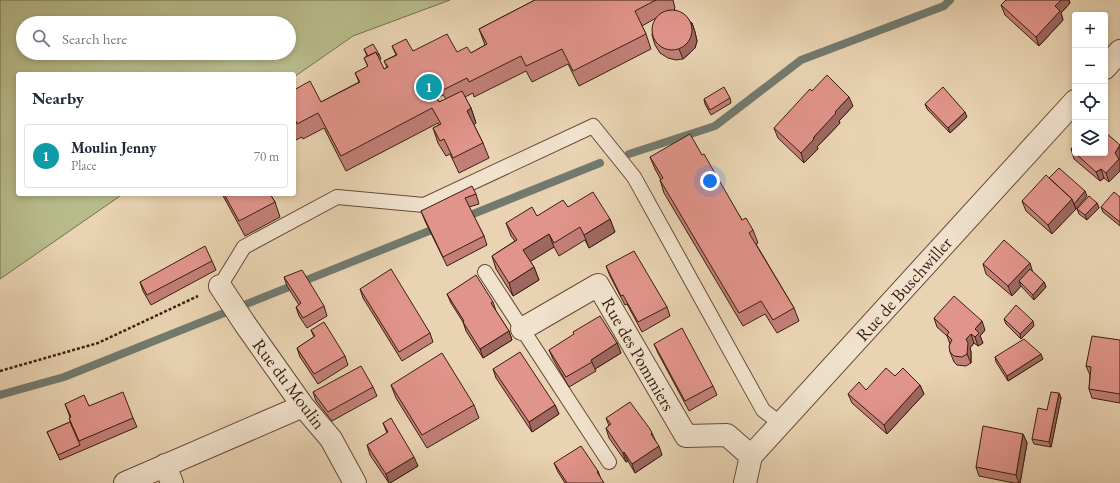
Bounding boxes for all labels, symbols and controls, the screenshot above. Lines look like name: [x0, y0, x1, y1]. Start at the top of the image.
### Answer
map controls: [1072, 12, 1108, 156]
button: +: [1072, 12, 1108, 48]
search box: [16, 16, 296, 60]
icon: search: [30, 27, 52, 49]
text: Search here: [62, 29, 127, 48]
button: −: [1072, 48, 1108, 84]
pin: 1: [416, 72, 442, 102]
button: locate: [1072, 84, 1108, 120]
text: Nearby: [32, 87, 84, 109]
button: layers: [1072, 120, 1108, 156]
text: Moulin Jenny: [71, 138, 156, 157]
text: 1: [43, 148, 49, 165]
text: 70 m: [254, 148, 279, 165]
text: Place: [71, 157, 97, 174]
your location: [700, 171, 720, 191]
street label: Rue de Buschwiller: [851, 232, 957, 346]
street label: Rue des Pommiers: [597, 293, 680, 415]
street label: Rue du Moulin: [248, 334, 331, 434]

